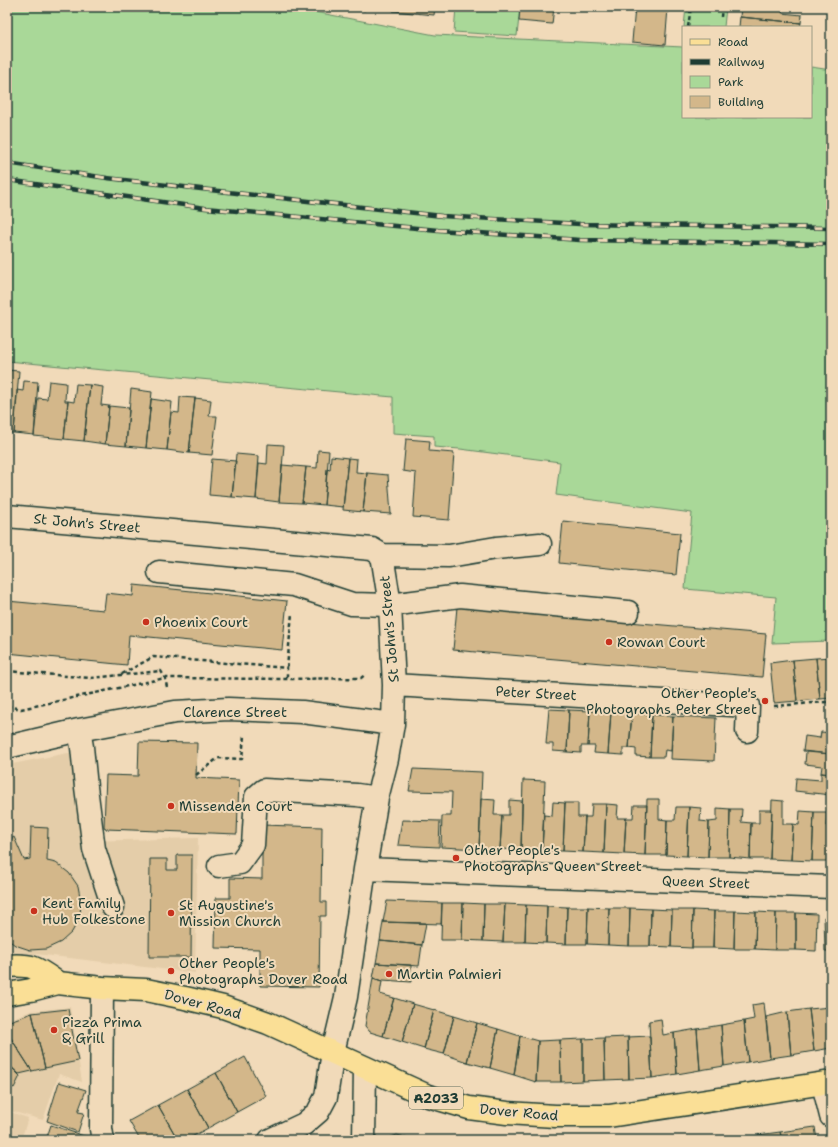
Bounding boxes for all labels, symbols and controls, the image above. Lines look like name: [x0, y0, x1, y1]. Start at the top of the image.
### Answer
legend: [682, 26, 812, 118]
text: Road: [718, 34, 749, 50]
text: Railway: [718, 54, 765, 70]
text: Park: [718, 74, 744, 90]
text: Building: [718, 94, 764, 110]
street label: St John's Street: [33, 509, 141, 537]
street label: St John's Street: [375, 575, 403, 683]
place label: Phoenix Court: [154, 613, 248, 631]
marker: Phoenix Court: [141, 617, 151, 627]
place label: Rowan Court: [617, 633, 706, 651]
marker: Rowan Court: [604, 637, 614, 647]
street label: Peter Street: [495, 682, 577, 704]
place label: Other People's Photographs Peter Street: [586, 684, 757, 718]
marker: Other People's Photographs Peter Street: [760, 696, 770, 706]
street label: Clarence Street: [183, 703, 287, 721]
place label: Missenden Court: [179, 797, 293, 815]
marker: Missenden Court: [166, 801, 176, 811]
place label: Other People's Photographs Queen Street: [464, 841, 642, 875]
marker: Other People's Photographs Queen Street: [451, 853, 461, 863]
street label: Queen Street: [662, 871, 750, 893]
place label: Kent Family Hub Folkestone: [42, 894, 146, 928]
place label: St Augustine's Mission Church: [179, 896, 281, 930]
marker: Kent Family Hub Folkestone: [29, 906, 39, 916]
marker: St Augustine's Mission Church: [166, 908, 176, 918]
place label: Other People's Photographs Dover Road: [179, 954, 348, 988]
place label: Martin Palmieri: [397, 965, 502, 983]
marker: Other People's Photographs Dover Road: [166, 966, 176, 976]
marker: Martin Palmieri: [384, 969, 394, 979]
street label: Dover Road: [163, 985, 244, 1023]
place label: Pizza Prima & Grill: [62, 1013, 142, 1047]
marker: Pizza Prima & Grill: [49, 1025, 59, 1035]
road number: A2033: [409, 1087, 463, 1109]
street label: Dover Road: [479, 1100, 559, 1124]

